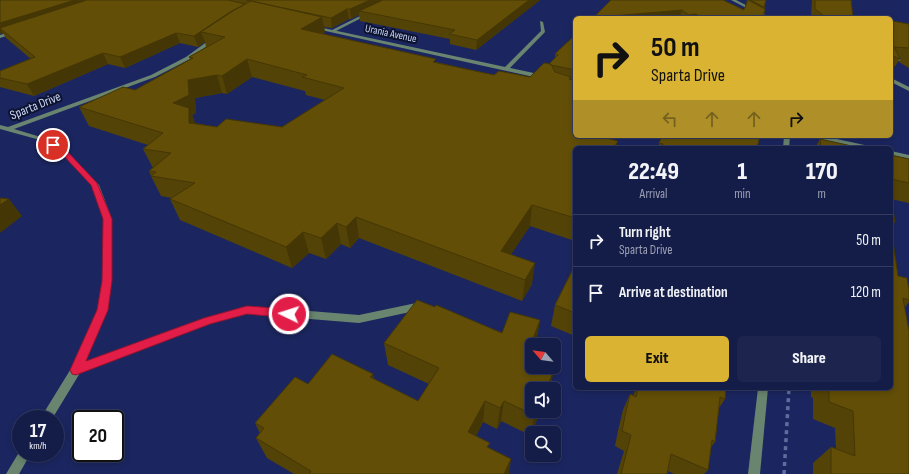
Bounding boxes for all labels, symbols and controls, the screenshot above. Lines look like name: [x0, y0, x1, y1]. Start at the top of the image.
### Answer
street label: Urania Avenue: [364, 22, 418, 45]
text: 50 m: [651, 31, 700, 64]
icon: right: [585, 32, 637, 84]
text: Sparta Drive: [651, 65, 725, 86]
street label: Sparta Drive: [8, 88, 63, 123]
icon: left: [659, 108, 681, 130]
icon: ahead: [701, 108, 723, 130]
icon: ahead: [743, 108, 765, 130]
icon: right: [785, 108, 807, 130]
pin: [36, 128, 70, 162]
icon: arrive: [42, 134, 64, 156]
text: 22:49: [628, 157, 679, 186]
text: 1: [737, 157, 747, 186]
text: 170: [806, 157, 838, 186]
text: Arrival: [640, 186, 668, 202]
text: min: [734, 186, 750, 202]
text: m: [818, 186, 826, 202]
text: Turn right: [619, 223, 671, 242]
icon: right: [585, 230, 607, 252]
text: 50 m: [856, 231, 881, 250]
text: Sparta Drive: [619, 242, 673, 258]
icon: arrive: [585, 282, 607, 304]
text: Arrive at destination: [619, 283, 728, 302]
text: 120 m: [851, 283, 881, 302]
position arrow: [268, 293, 310, 335]
button: Exit: [585, 336, 729, 382]
button: Share: [737, 336, 881, 382]
north arrow: [525, 338, 561, 374]
map controls: [525, 338, 561, 462]
button: sound: [525, 382, 561, 418]
speed limit sign: 20: [72, 410, 124, 462]
text: 17: [30, 419, 46, 443]
button: search: [525, 426, 561, 462]
text: km/h: [29, 440, 47, 452]

